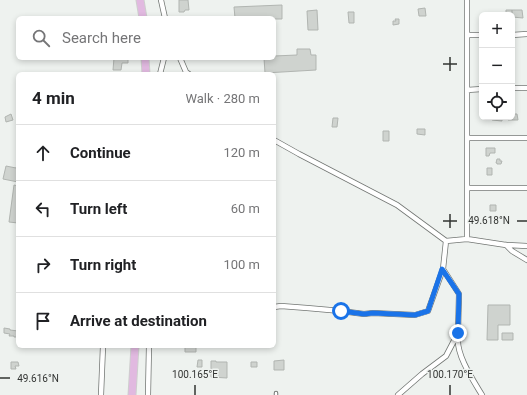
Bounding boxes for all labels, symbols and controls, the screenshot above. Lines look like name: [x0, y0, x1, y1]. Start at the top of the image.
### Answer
map controls: [479, 12, 515, 120]
button: +: [479, 12, 515, 48]
search box: [16, 16, 276, 60]
icon: search: [30, 27, 52, 49]
text: Search here: [62, 29, 141, 47]
button: −: [479, 48, 515, 84]
button: locate: [479, 84, 515, 120]
text: 4 min: [32, 88, 75, 108]
text: Walk · 280 m: [185, 91, 260, 106]
icon: ahead: [32, 142, 54, 164]
text: Continue: [70, 144, 131, 162]
text: 120 m: [223, 145, 260, 160]
icon: left: [32, 198, 54, 220]
text: Turn left: [70, 200, 127, 218]
text: 60 m: [231, 201, 260, 216]
text: 49.618°N: [468, 215, 510, 226]
icon: right: [32, 254, 54, 276]
text: Turn right: [70, 256, 136, 274]
text: 100 m: [223, 257, 260, 272]
route start: [332, 302, 350, 320]
icon: arrive: [32, 310, 54, 332]
text: Arrive at destination: [70, 312, 207, 330]
route end: [449, 324, 467, 342]
text: 100.165°E: [172, 369, 218, 380]
text: 100.170°E: [427, 369, 473, 380]
text: 49.616°N: [17, 373, 59, 384]

